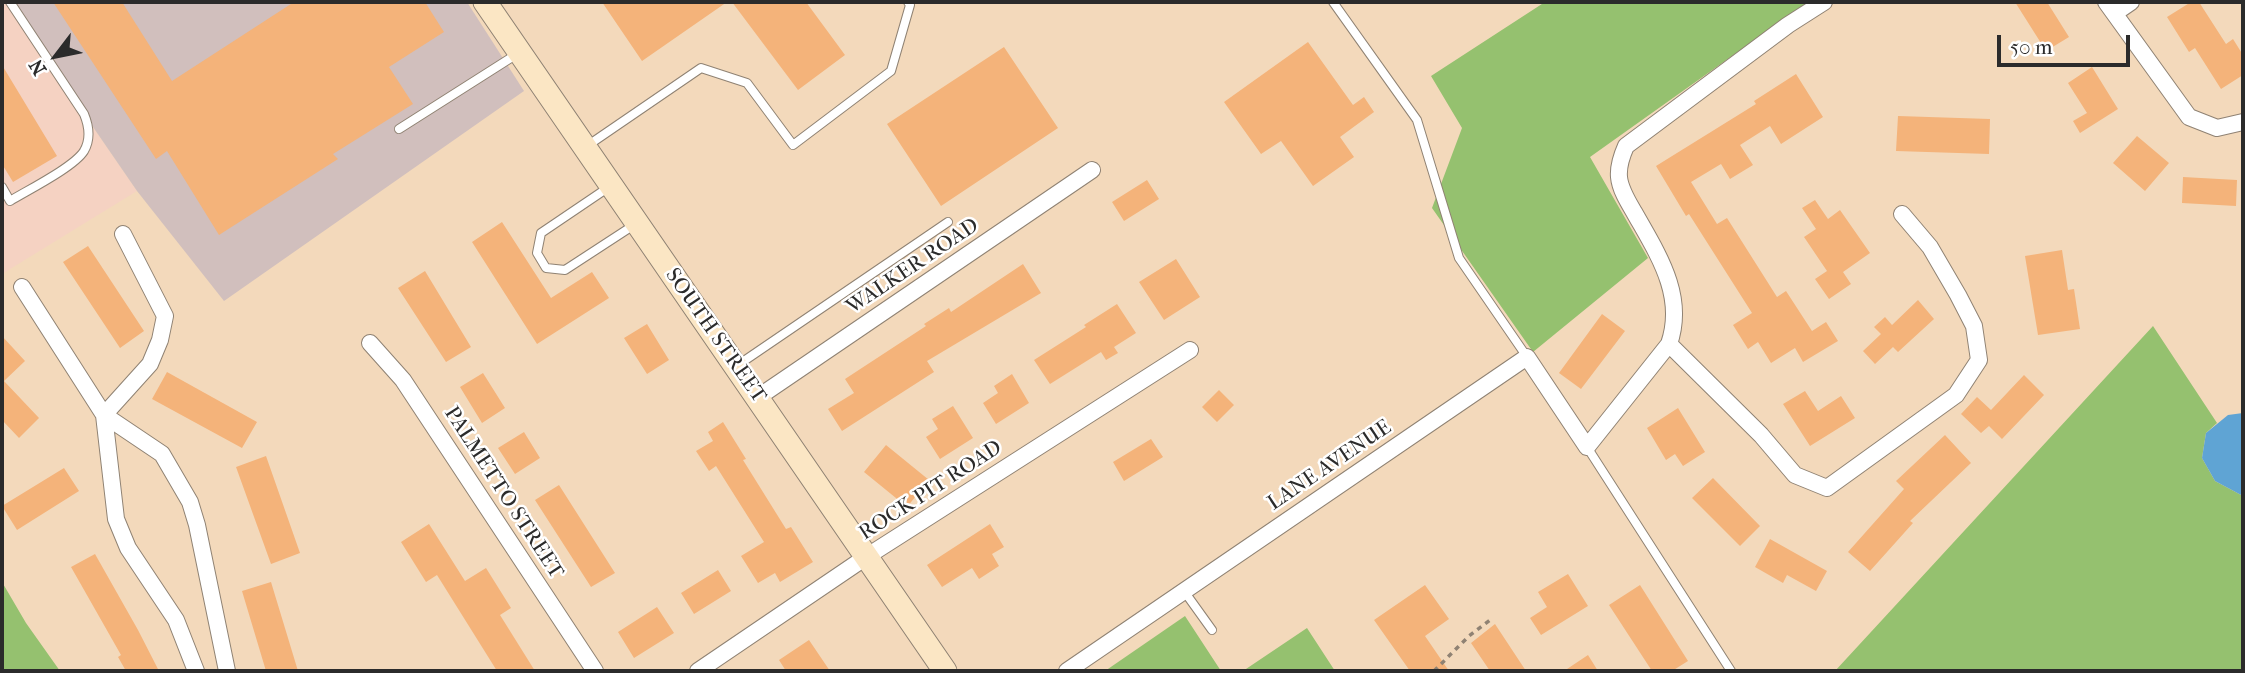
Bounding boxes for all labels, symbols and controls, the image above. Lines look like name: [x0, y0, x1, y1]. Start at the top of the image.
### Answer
north arrow: [21, 21, 91, 91]
scale bar: [2000, 21, 2133, 65]
text: 50 m: [2010, 35, 2053, 59]
text: N: [25, 55, 51, 79]
street label: WALKER ROAD: [842, 214, 984, 320]
street label: SOUTH STREET: [659, 264, 771, 408]
street label: PALMETTO STREET: [438, 402, 568, 584]
street label: LANE AVENUE: [1263, 415, 1397, 517]
street label: ROCK PIT ROAD: [855, 435, 1007, 547]

